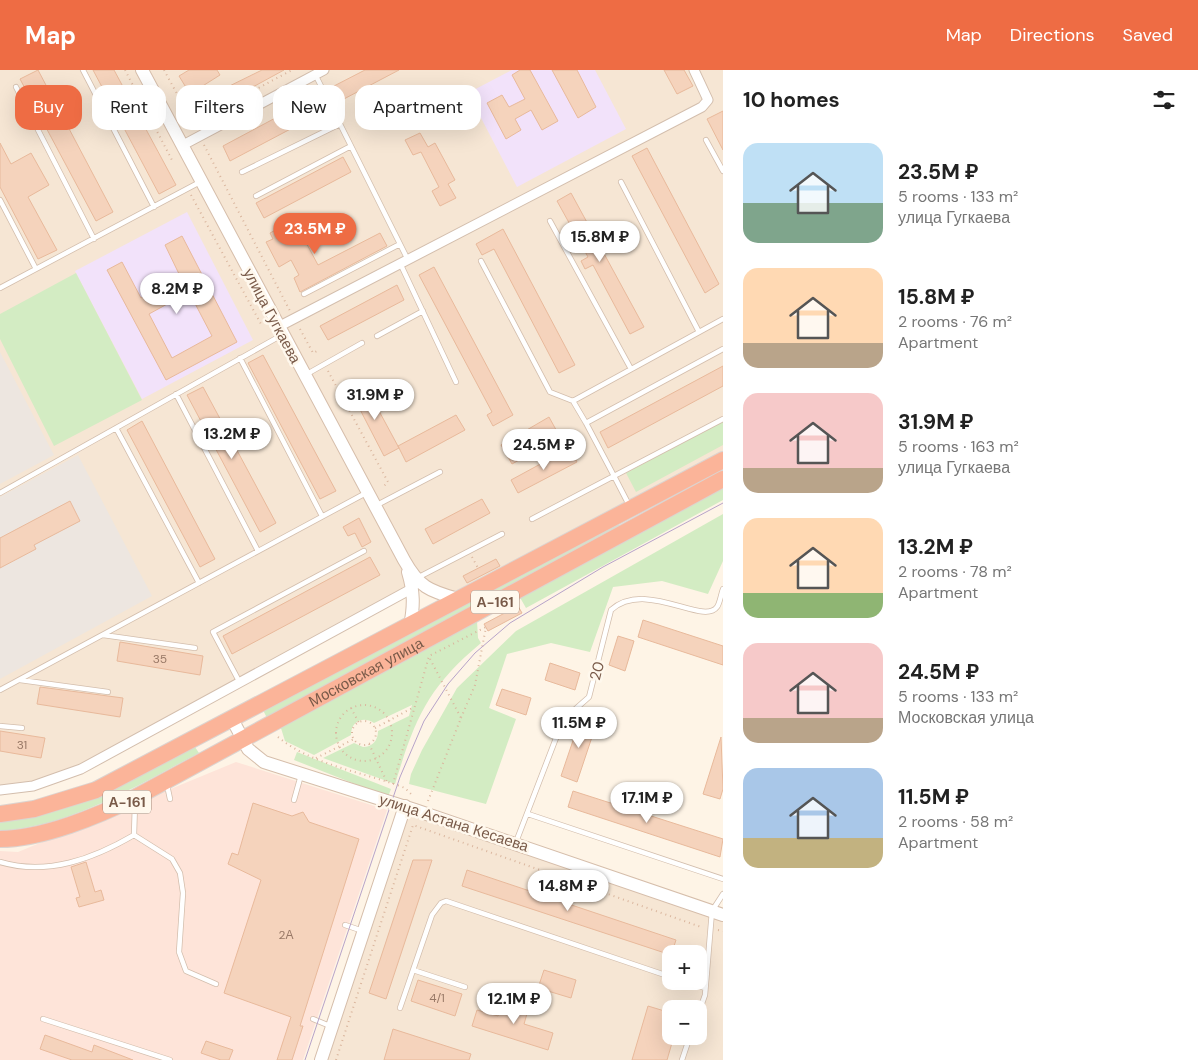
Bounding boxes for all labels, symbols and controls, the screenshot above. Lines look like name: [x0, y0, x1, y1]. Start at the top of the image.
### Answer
text: Map: [25, 20, 76, 51]
text: Map: [946, 23, 982, 47]
text: Directions: [1010, 23, 1095, 47]
text: Saved: [1123, 23, 1173, 47]
chip: Buy: [15, 85, 82, 130]
chip: Rent: [92, 85, 166, 130]
chip: Filters: [176, 85, 263, 130]
chip: New: [273, 85, 345, 130]
chip: Apartment: [355, 85, 481, 130]
text: 10 homes: [743, 86, 840, 114]
icon: filters: [1150, 86, 1178, 114]
text: 23.5M ₽: [898, 158, 978, 186]
icon: home: [783, 163, 843, 223]
text: 5 rooms · 133 m²: [898, 186, 1018, 207]
text: улица Гугкаева: [898, 207, 1010, 228]
pin: 23.5M ₽: [269, 212, 361, 255]
text: 23.5M ₽: [284, 218, 346, 239]
pin: 15.8M ₽: [554, 220, 646, 263]
text: 15.8M ₽: [571, 226, 629, 247]
street label: улица Гугкаева: [239, 265, 306, 368]
pin: 8.2M ₽: [136, 272, 218, 315]
text: 8.2M ₽: [151, 278, 203, 299]
text: 15.8M ₽: [898, 283, 975, 311]
icon: home: [783, 288, 843, 348]
text: 2 rooms · 76 m²: [898, 311, 1012, 332]
text: Apartment: [898, 332, 978, 353]
pin: 31.9M ₽: [329, 378, 421, 421]
text: 31.9M ₽: [346, 384, 404, 405]
text: 31.9M ₽: [898, 408, 973, 436]
icon: home: [783, 413, 843, 473]
pin: 13.2M ₽: [186, 418, 278, 460]
text: 13.2M ₽: [203, 423, 261, 444]
pin: 24.5M ₽: [498, 428, 590, 471]
text: 24.5M ₽: [513, 434, 575, 455]
text: 5 rooms · 163 m²: [898, 436, 1019, 457]
text: улица Гугкаева: [898, 457, 1010, 478]
text: 13.2M ₽: [898, 533, 973, 561]
icon: home: [783, 538, 843, 598]
text: 2 rooms · 78 m²: [898, 561, 1012, 582]
text: Apartment: [898, 582, 978, 603]
road number: А-161: [471, 590, 519, 614]
street label: Московская улица: [305, 633, 427, 712]
house number: 35: [153, 651, 167, 667]
text: 24.5M ₽: [898, 658, 979, 686]
street label: 20: [585, 659, 609, 683]
icon: home: [783, 663, 843, 723]
text: 5 rooms · 133 m²: [898, 686, 1018, 707]
pin: 11.5M ₽: [533, 706, 625, 749]
text: Московская улица: [898, 707, 1034, 728]
text: 11.5M ₽: [552, 712, 606, 733]
house number: 31: [17, 737, 27, 753]
pin: 17.1M ₽: [601, 782, 693, 824]
text: 11.5M ₽: [898, 783, 969, 811]
text: 17.1M ₽: [621, 787, 673, 808]
icon: home: [783, 788, 843, 848]
street label: улица Астана Кесаева: [377, 789, 532, 857]
road number: А-161: [103, 790, 151, 814]
text: 2 rooms · 58 m²: [898, 811, 1013, 832]
text: Apartment: [898, 832, 978, 853]
pin: 14.8M ₽: [522, 870, 614, 912]
text: 14.8M ₽: [539, 875, 597, 896]
house number: 2А: [279, 927, 293, 943]
map controls: [662, 945, 707, 1045]
button: +: [662, 945, 707, 990]
pin: 12.1M ₽: [468, 982, 560, 1025]
text: 12.1M ₽: [488, 988, 540, 1009]
house number: 4/1: [429, 990, 445, 1006]
button: −: [662, 1000, 707, 1045]

